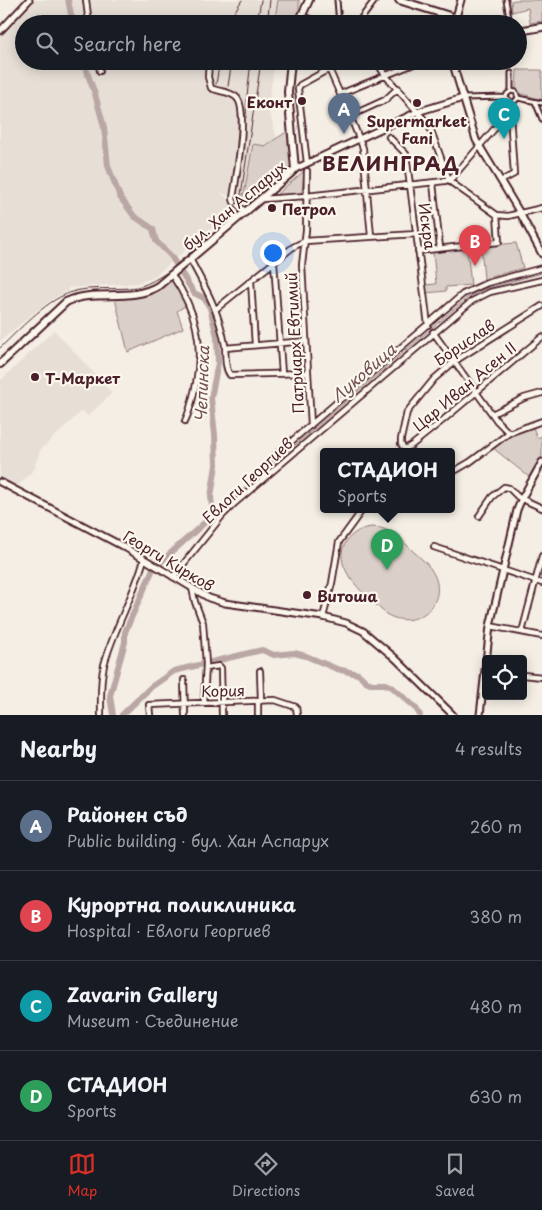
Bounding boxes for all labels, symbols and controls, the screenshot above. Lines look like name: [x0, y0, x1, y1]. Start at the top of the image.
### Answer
search box: [15, 15, 527, 70]
icon: search: [33, 29, 61, 57]
text: Search here: [73, 29, 182, 57]
place label: Еконт: [247, 90, 293, 113]
pin: A: [328, 93, 360, 134]
marker: Еконт: [296, 95, 308, 107]
marker: Supermarket Fani: [411, 97, 423, 109]
pin: C: [488, 98, 520, 139]
place label: Supermarket Fani: [367, 109, 467, 149]
district label: ВЕЛИНГРАД: [322, 148, 460, 178]
street label: бул. Хан Аспарух: [177, 155, 291, 255]
place label: Петрол: [282, 197, 336, 220]
street label: Искра: [413, 201, 443, 251]
marker: Петрол: [266, 202, 278, 214]
pin: B: [459, 225, 491, 266]
your location: [260, 240, 286, 266]
street label: Патриарх Евтимий: [279, 272, 309, 414]
street label: Борислав: [429, 313, 499, 371]
water label: Луковица: [325, 336, 401, 407]
street label: Цар Иван Асен II: [407, 336, 521, 436]
water label: Чепинска: [188, 344, 214, 423]
place label: Т-Маркет: [45, 366, 121, 389]
marker: Т-Маркет: [29, 371, 41, 383]
street label: Евлоги Георгиев: [196, 432, 298, 528]
popup: [320, 448, 455, 513]
text: СТАДИОН: [337, 455, 438, 483]
text: Sports: [337, 483, 387, 507]
street label: Георги Кирков: [119, 524, 219, 596]
pin: D: [371, 529, 403, 570]
place label: Витоша: [317, 584, 378, 607]
marker: Витоша: [301, 589, 313, 601]
map controls: [482, 655, 527, 700]
button: locate: [482, 655, 527, 700]
street label: Кория: [201, 678, 245, 702]
text: Nearby: [20, 732, 97, 764]
text: 4 results: [455, 736, 522, 760]
text: Районен съд: [67, 800, 187, 828]
text: A: [30, 814, 42, 838]
text: 260 m: [470, 814, 522, 838]
text: Public building · бул. Хан Аспарух: [67, 828, 329, 852]
text: Курортна поликлиника: [67, 890, 296, 918]
text: B: [31, 904, 41, 928]
text: 380 m: [470, 904, 522, 928]
text: Hospital · Евлоги Георгиев: [67, 918, 271, 942]
text: Zavarin Gallery: [67, 980, 218, 1008]
text: C: [30, 994, 42, 1018]
text: 480 m: [470, 994, 522, 1018]
text: Museum · Съединение: [67, 1008, 238, 1032]
text: СТАДИОН: [67, 1070, 167, 1098]
text: D: [30, 1084, 42, 1108]
text: 630 m: [469, 1084, 522, 1108]
text: Sports: [67, 1098, 116, 1122]
tab: Map: [67, 1150, 97, 1201]
tab: Directions: [232, 1150, 300, 1201]
tab: Saved: [435, 1150, 475, 1201]

